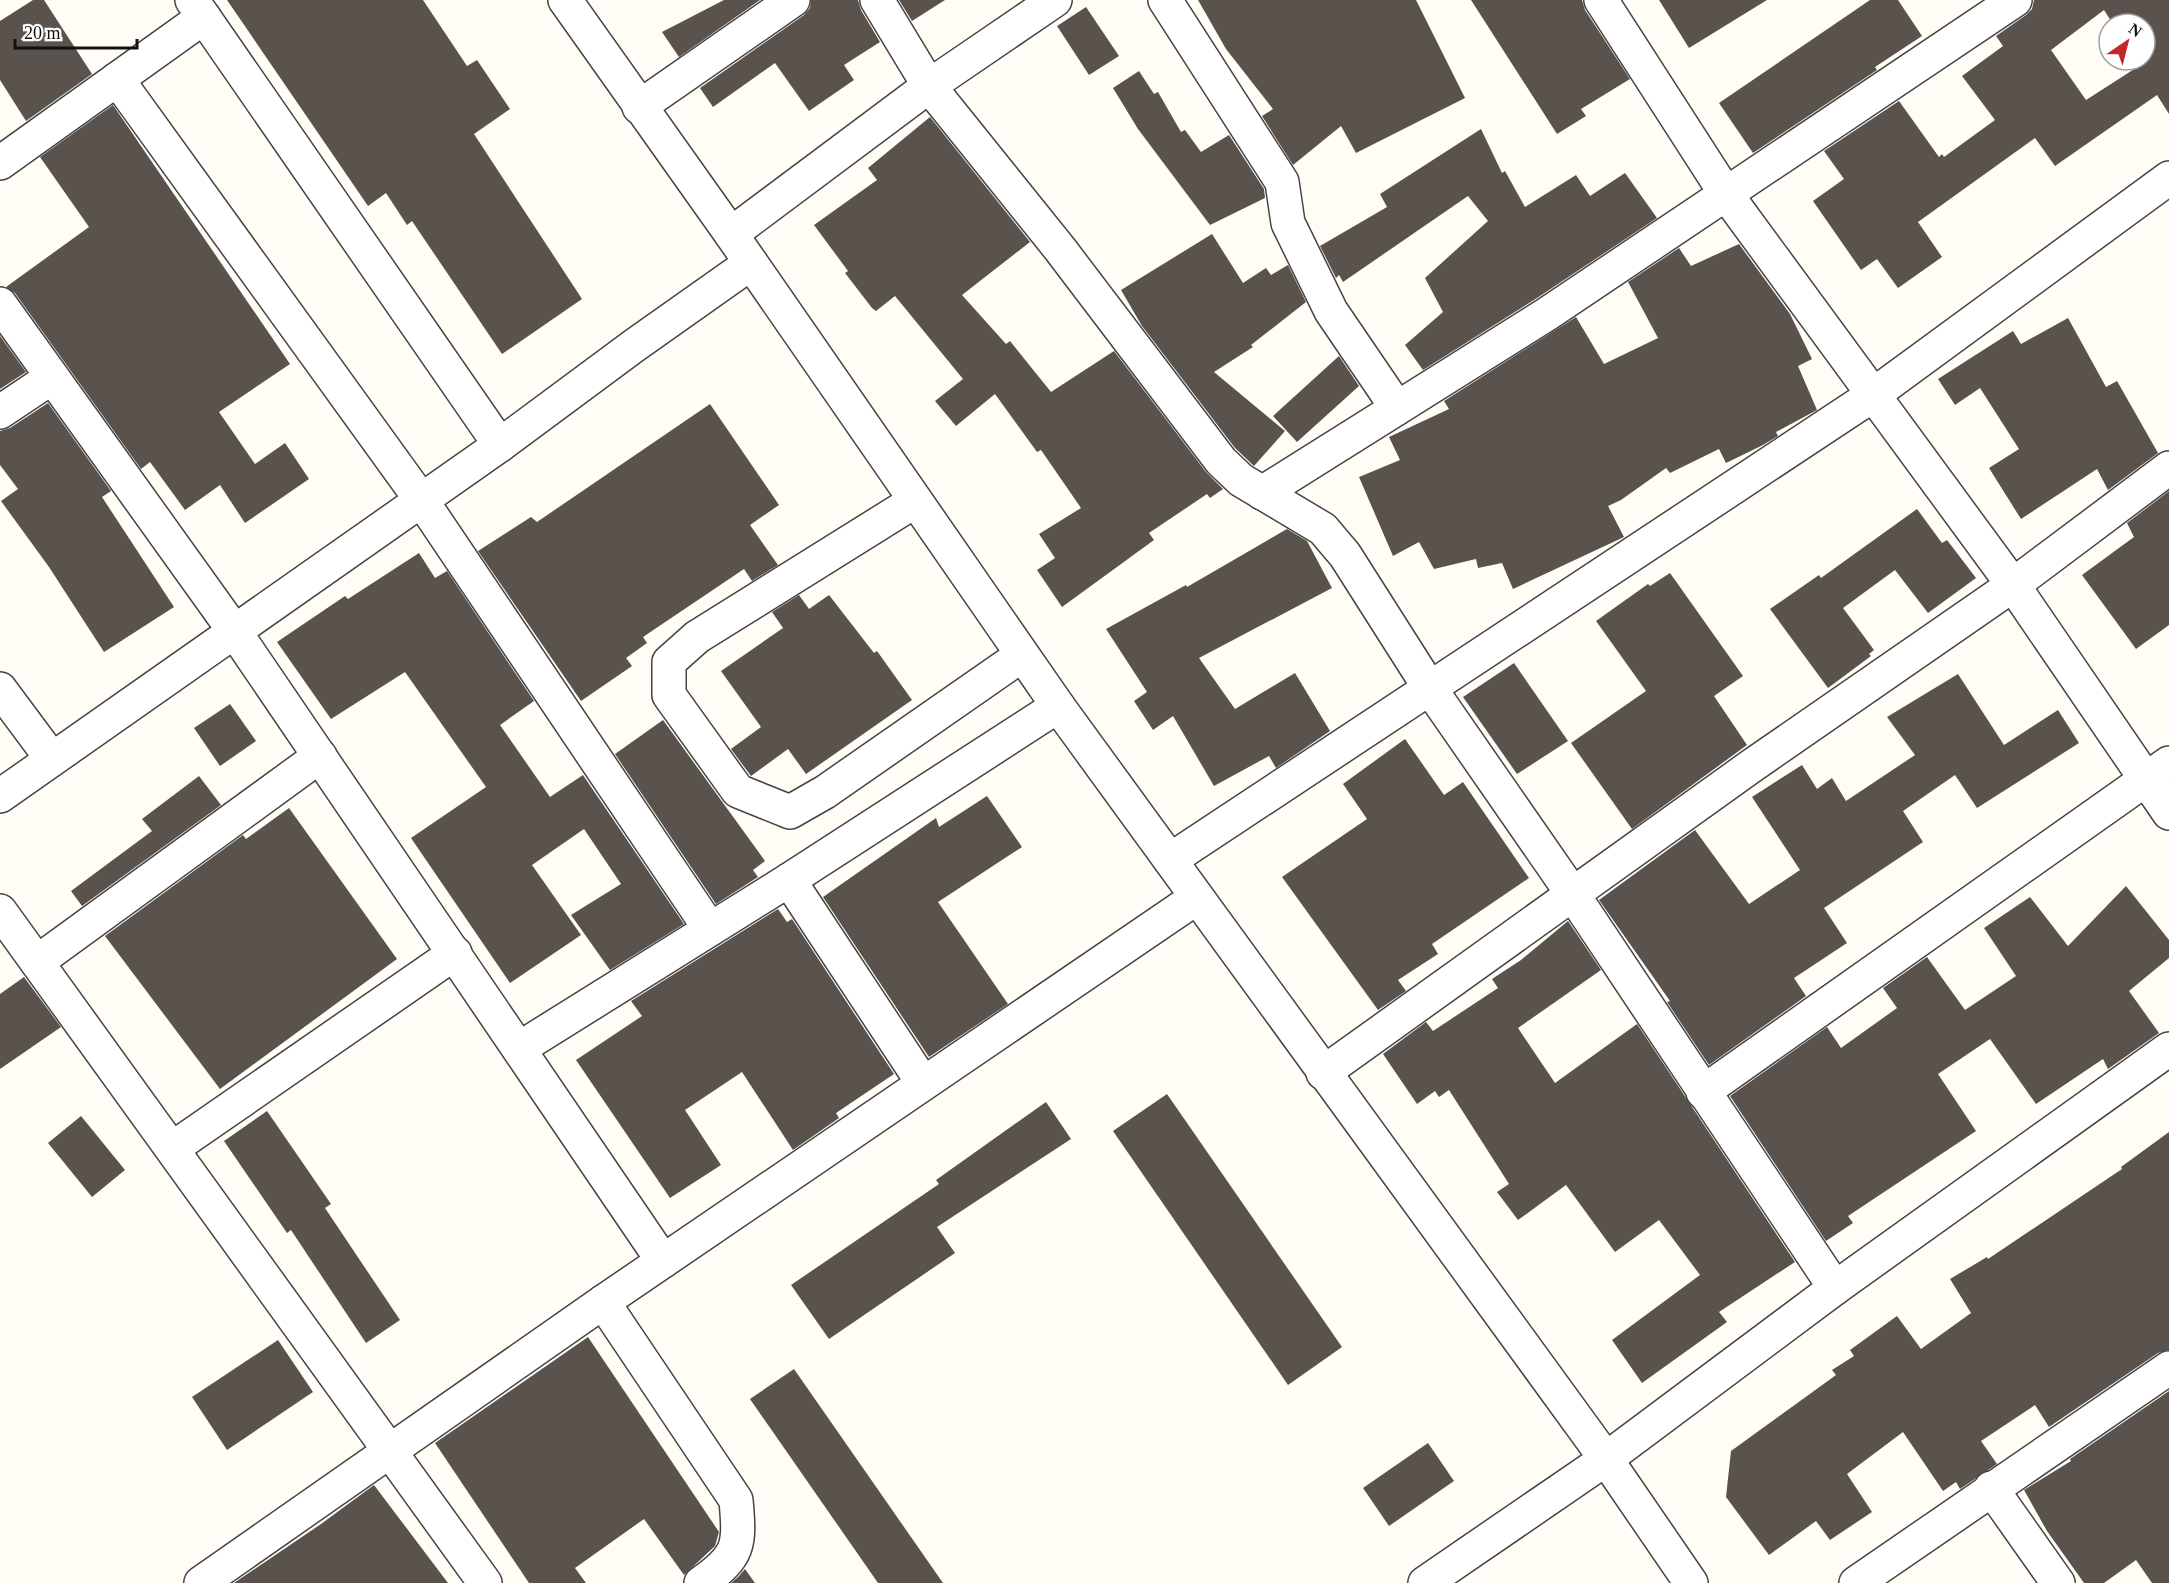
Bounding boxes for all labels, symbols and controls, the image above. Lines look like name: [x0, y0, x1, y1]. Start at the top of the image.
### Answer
scale bar: [15, 12, 136, 50]
north arrow: [2097, 12, 2157, 72]
text: N: [2126, 20, 2145, 41]
text: 20 m: [24, 23, 61, 43]

